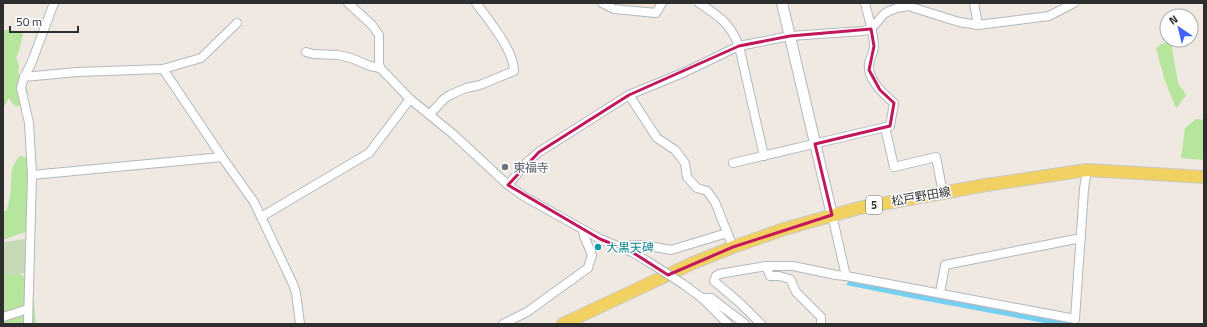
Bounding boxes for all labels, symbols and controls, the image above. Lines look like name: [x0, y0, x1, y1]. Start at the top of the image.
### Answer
scale bar: [10, 8, 78, 34]
north arrow: [1159, 8, 1199, 48]
text: N: [1166, 11, 1181, 29]
text: 50 m: [16, 12, 42, 31]
place label: 東福寺: [513, 158, 549, 177]
marker: 東福寺: [500, 162, 510, 172]
street label: 松戸野田線: [890, 181, 952, 211]
road number: 5: [866, 196, 882, 214]
place label: 大黒天碑: [606, 238, 654, 257]
marker: 大黒天碑: [593, 242, 603, 252]

